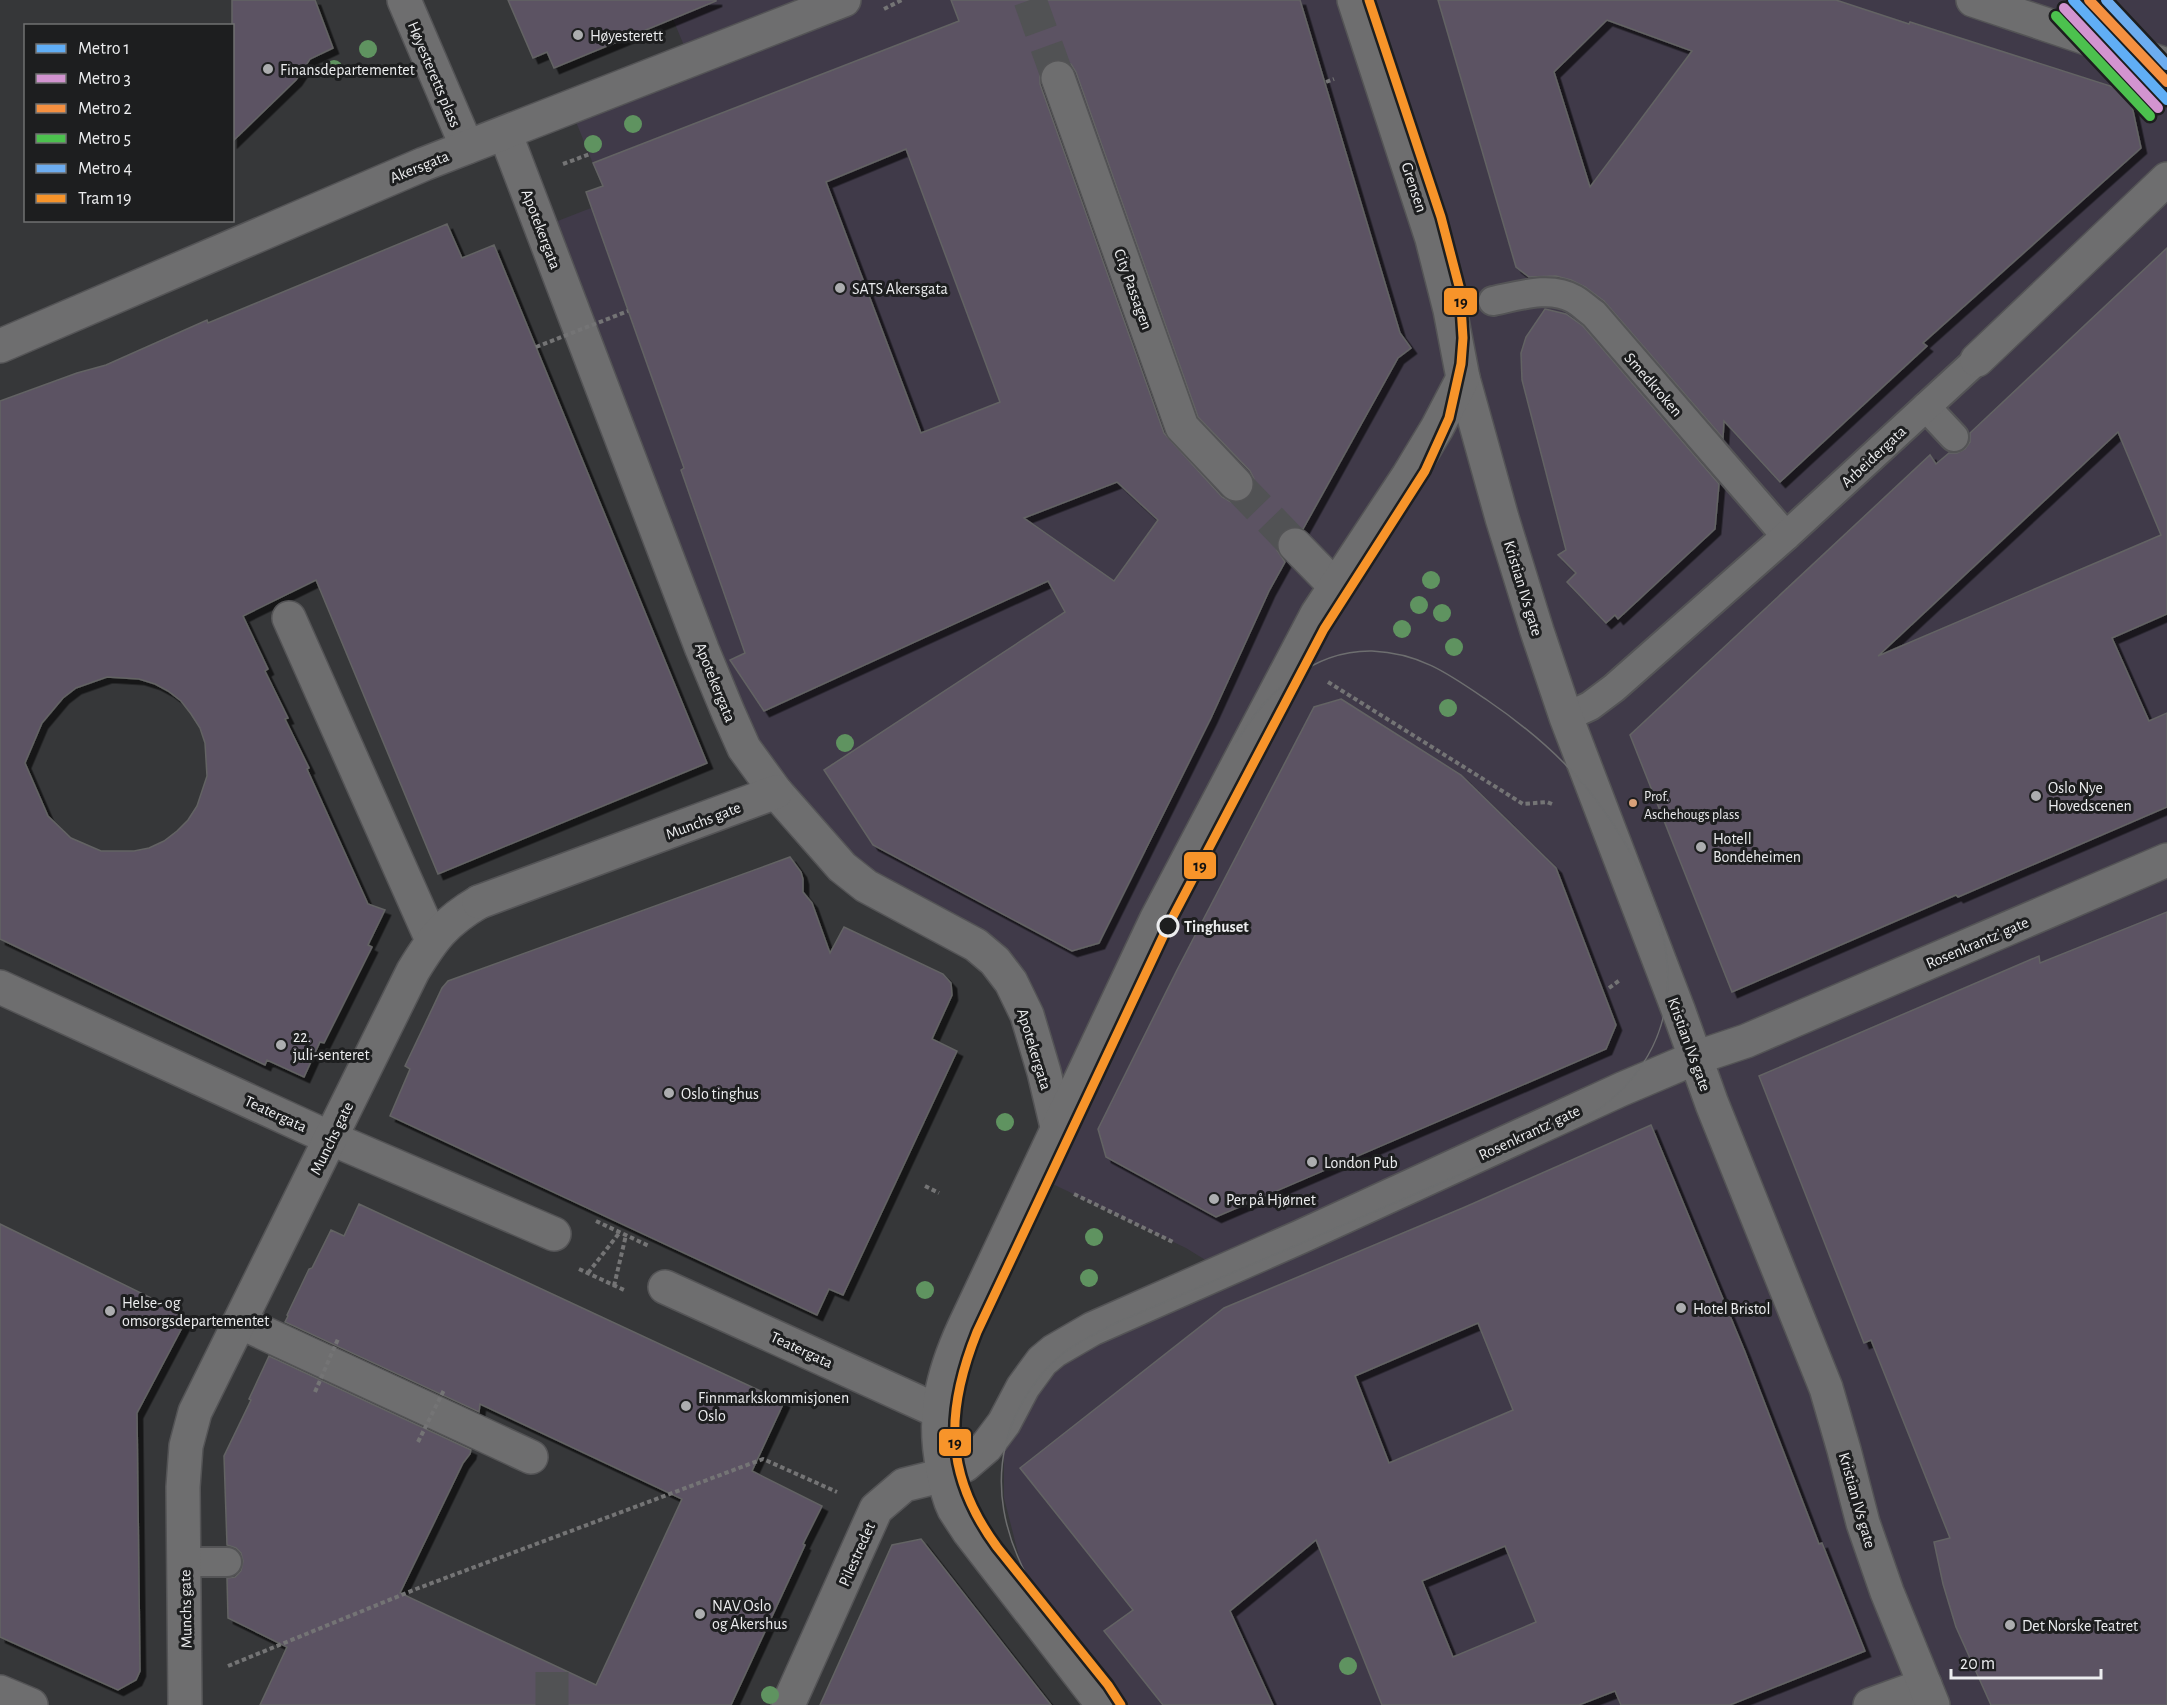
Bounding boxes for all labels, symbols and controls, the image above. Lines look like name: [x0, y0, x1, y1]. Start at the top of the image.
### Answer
street label: Høyesteretts plass: [404, 19, 464, 130]
legend: [24, 24, 234, 222]
marker: Høyesterett: [571, 28, 585, 42]
place label: Høyesterett: [590, 28, 663, 45]
text: Metro 1: [78, 40, 130, 58]
marker: Finansdepartementet: [261, 62, 275, 76]
place label: Finansdepartementet: [280, 62, 415, 78]
text: Metro 3: [78, 70, 131, 88]
text: Metro 2: [78, 100, 132, 118]
text: Metro 5: [78, 130, 131, 148]
street label: Akersgata: [388, 148, 451, 186]
text: Metro 4: [78, 160, 132, 178]
street label: Grensen: [1398, 160, 1430, 214]
street label: Apotekergata: [519, 187, 564, 272]
text: Tram 19: [78, 190, 131, 208]
street label: City Passagen: [1110, 247, 1155, 332]
marker: SATS Akersgata: [833, 281, 847, 295]
place label: SATS Akersgata: [852, 281, 948, 297]
line badge: 19: [1443, 287, 1478, 316]
text: 19: [1454, 294, 1468, 310]
street label: Smedkroken: [1621, 350, 1685, 420]
street label: Arbeidergata: [1838, 423, 1909, 491]
street label: Kristian IVs gate: [1501, 539, 1545, 638]
street label: Apotekergata: [692, 640, 738, 724]
place label: Oslo Nye Hovedscenen: [2048, 780, 2132, 814]
marker: Oslo Nye Hovedscenen: [2029, 789, 2043, 803]
place label: Prof. Aschehougs plass: [1644, 790, 1739, 822]
marker: Prof. Aschehougs plass: [1627, 797, 1639, 809]
street label: Munchs gate: [664, 799, 743, 843]
place label: Hotell Bondeheimen: [1713, 831, 1801, 865]
marker: Hotell Bondeheimen: [1694, 840, 1708, 854]
line badge: 19: [1183, 851, 1217, 880]
text: 19: [1193, 858, 1207, 874]
street label: Rosenkrantz’ gate: [1924, 914, 2031, 972]
marker: Tinghuset: [1157, 915, 1179, 937]
place label: Tinghuset: [1184, 919, 1249, 935]
street label: Kristian IVs gate: [1665, 995, 1713, 1093]
street label: Apotekergata: [1014, 1007, 1054, 1092]
place label: 22. juli-senteret: [293, 1029, 370, 1064]
marker: 22. juli-senteret: [274, 1038, 288, 1052]
marker: Oslo tinghus: [662, 1086, 676, 1100]
place label: Oslo tinghus: [681, 1086, 759, 1102]
street label: Teatergata: [242, 1093, 309, 1135]
street label: Munchs gate: [307, 1099, 356, 1177]
street label: Rosenkrantz’ gate: [1476, 1102, 1583, 1163]
marker: London Pub: [1305, 1155, 1319, 1169]
place label: London Pub: [1324, 1155, 1398, 1171]
marker: Per på Hjørnet: [1207, 1192, 1221, 1206]
place label: Per på Hjørnet: [1226, 1192, 1316, 1209]
place label: Helse- og omsorgsdepartementet: [122, 1295, 269, 1329]
marker: Hotel Bristol: [1674, 1301, 1688, 1315]
place label: Hotel Bristol: [1693, 1301, 1770, 1317]
marker: Helse- og omsorgsdepartementet: [103, 1304, 117, 1318]
street label: Teatergata: [768, 1329, 835, 1371]
place label: Finnmarkskommisjonen Oslo: [698, 1390, 849, 1424]
marker: Finnmarkskommisjonen Oslo: [679, 1399, 693, 1413]
line badge: 19: [938, 1428, 972, 1457]
text: 19: [948, 1435, 962, 1451]
street label: Kristian IVs gate: [1836, 1451, 1878, 1550]
street label: Pilestredet: [836, 1520, 878, 1589]
street label: Munchs gate: [177, 1569, 195, 1649]
place label: NAV Oslo og Akershus: [712, 1598, 788, 1632]
marker: NAV Oslo og Akershus: [693, 1607, 707, 1621]
marker: Det Norske Teatret: [2003, 1618, 2017, 1632]
place label: Det Norske Teatret: [2022, 1618, 2138, 1634]
scale bar: [1951, 1642, 2101, 1680]
text: 20 m: [1960, 1655, 1995, 1673]

